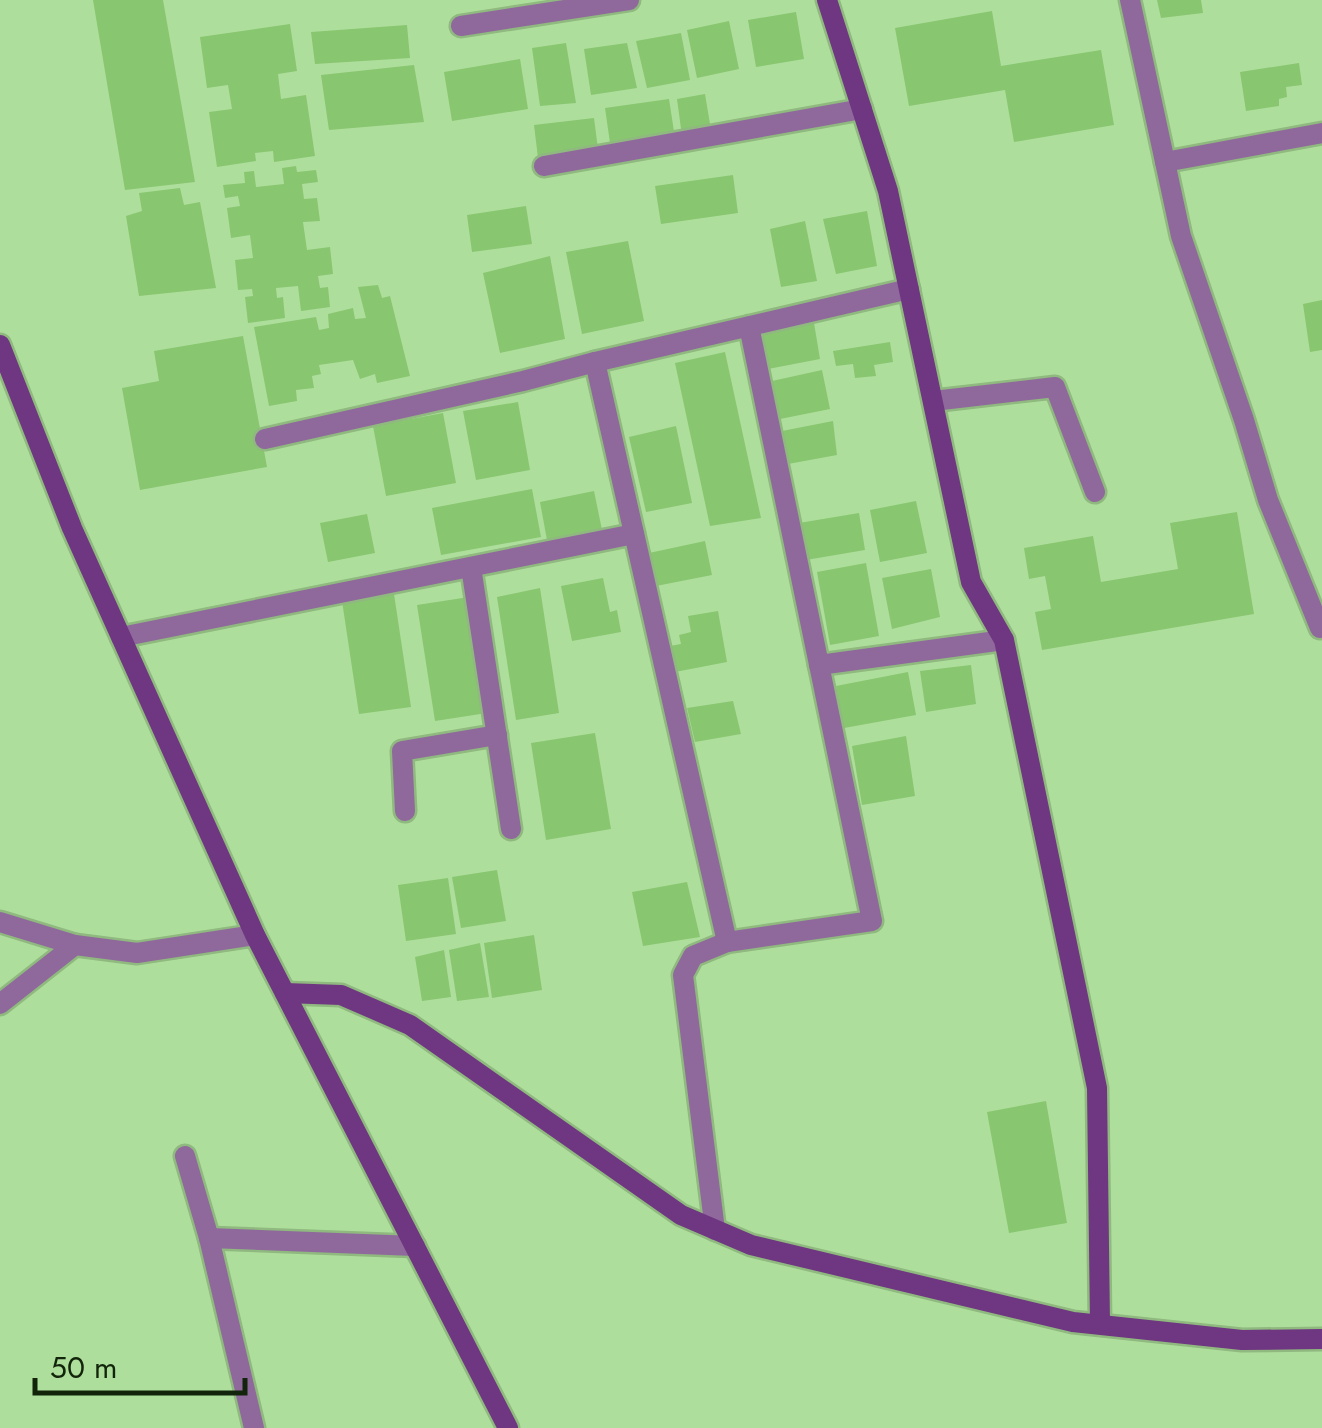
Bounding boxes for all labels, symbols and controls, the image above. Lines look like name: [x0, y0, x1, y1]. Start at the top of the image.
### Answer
scale bar: [35, 1333, 245, 1395]
text: 50 m: [50, 1346, 117, 1389]

